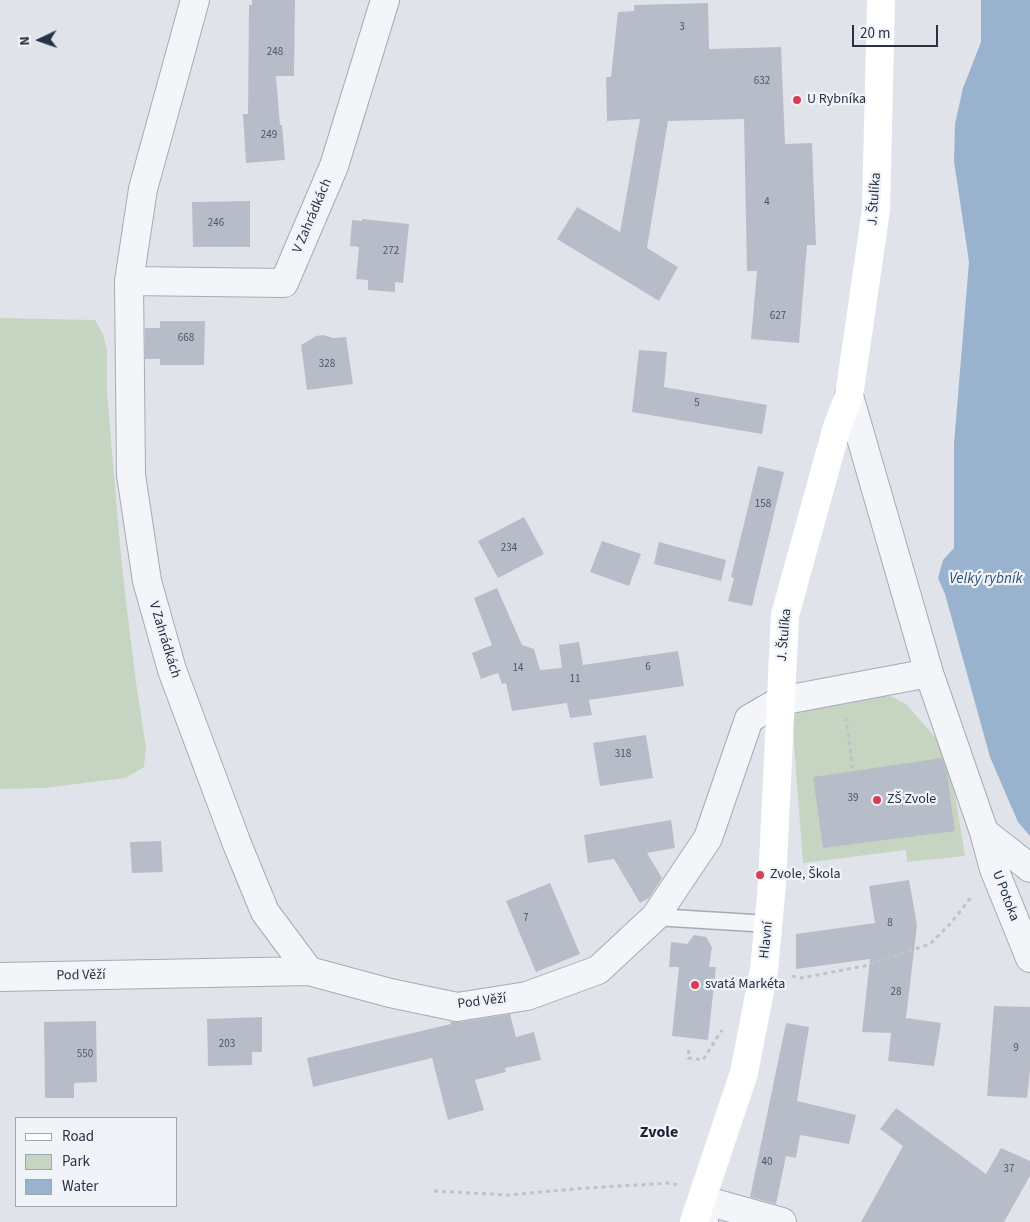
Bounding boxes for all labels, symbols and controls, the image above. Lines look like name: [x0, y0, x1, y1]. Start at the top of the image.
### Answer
north arrow: [15, 15, 65, 65]
scale bar: [855, 15, 941, 47]
house number: 3: [679, 21, 685, 35]
text: 20 m: [860, 23, 890, 44]
text: N: [15, 36, 35, 46]
house number: 248: [267, 46, 283, 60]
house number: 632: [754, 75, 770, 89]
place label: U Rybníka: [807, 92, 866, 108]
marker: U Rybníka: [791, 94, 803, 106]
house number: 249: [261, 129, 277, 143]
street label: J. Štulíka: [865, 172, 885, 226]
street label: V Zahrádkách: [290, 176, 336, 256]
house number: 4: [764, 196, 770, 210]
house number: 246: [208, 217, 224, 231]
house number: 272: [383, 245, 399, 259]
house number: 627: [770, 310, 786, 324]
house number: 668: [178, 332, 194, 346]
house number: 328: [319, 358, 335, 372]
house number: 5: [694, 397, 700, 411]
house number: 158: [755, 498, 771, 512]
house number: 234: [501, 542, 517, 556]
water label: Velký rybník: [949, 571, 1023, 589]
street label: V Zahrádkách: [144, 600, 184, 680]
street label: J. Štulíka: [774, 608, 796, 662]
house number: 6: [645, 661, 651, 675]
house number: 14: [513, 662, 523, 676]
house number: 11: [570, 673, 580, 687]
house number: 318: [615, 748, 631, 762]
house number: 39: [848, 792, 858, 806]
place label: ZŠ Zvole: [887, 792, 936, 808]
marker: ZŠ Zvole: [871, 794, 883, 806]
place label: Zvole, Škola: [770, 867, 841, 883]
street label: U Potoka: [988, 868, 1022, 924]
marker: Zvole, Škola: [754, 869, 766, 881]
house number: 7: [523, 912, 529, 926]
house number: 8: [887, 917, 893, 931]
street label: Hlavní: [757, 921, 777, 959]
street label: Pod Věží: [56, 967, 106, 985]
place label: svatá Markéta: [705, 977, 785, 993]
marker: svatá Markéta: [689, 979, 701, 991]
house number: 28: [891, 986, 901, 1000]
street label: Pod Věží: [457, 991, 507, 1013]
house number: 203: [219, 1038, 235, 1052]
house number: 9: [1013, 1042, 1019, 1056]
house number: 550: [77, 1048, 93, 1062]
legend: [15, 1117, 178, 1207]
district label: Zvole: [640, 1123, 678, 1143]
text: Road: [62, 1126, 94, 1147]
text: Park: [62, 1151, 90, 1172]
house number: 40: [762, 1156, 772, 1170]
house number: 37: [1004, 1163, 1014, 1177]
text: Water: [62, 1176, 98, 1197]

